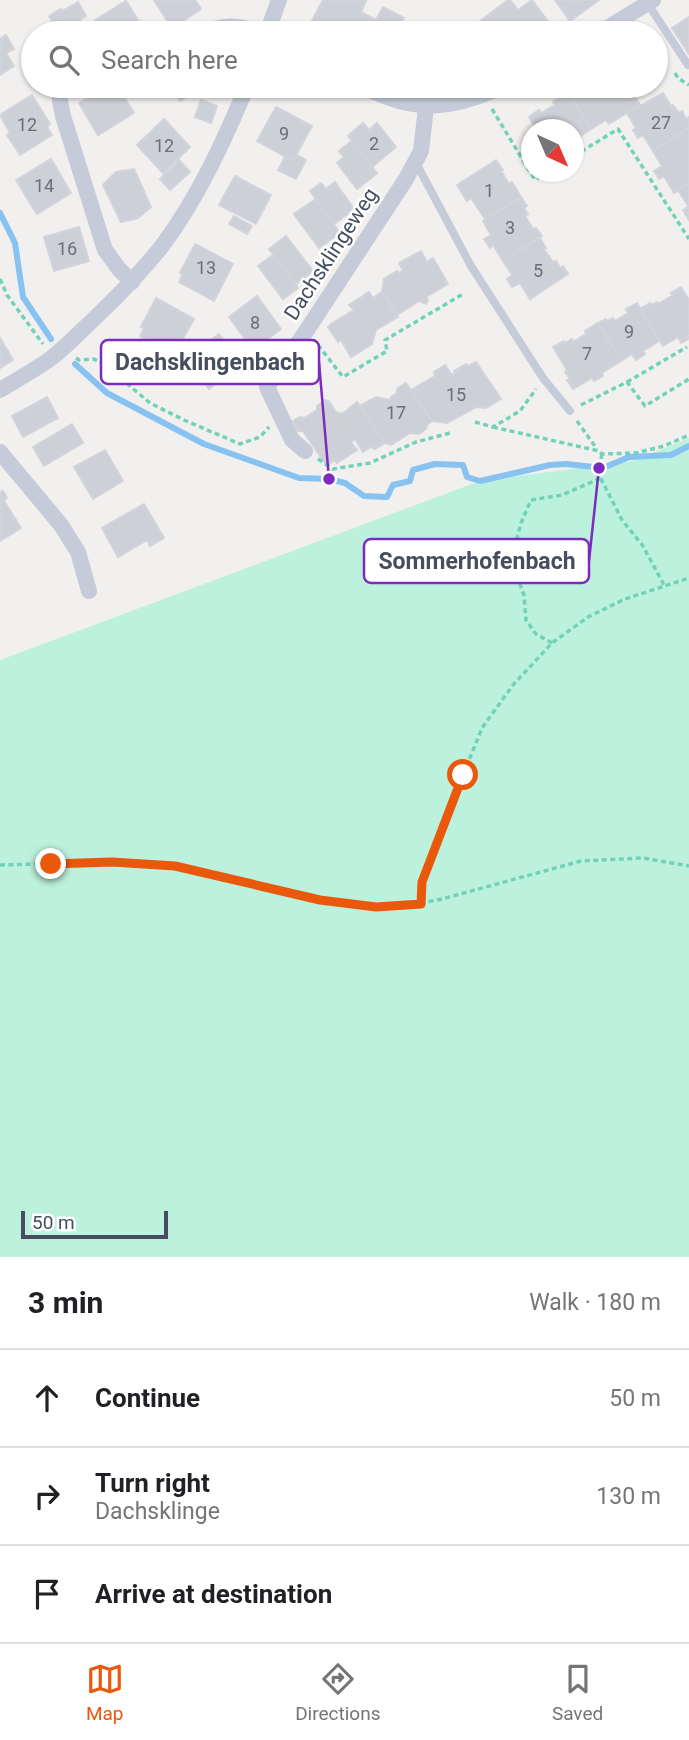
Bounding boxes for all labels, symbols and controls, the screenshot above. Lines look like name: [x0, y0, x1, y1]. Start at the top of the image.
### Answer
search box: [21, 21, 668, 98]
icon: search: [45, 41, 83, 79]
text: Search here: [101, 45, 238, 75]
house number: 27: [651, 112, 671, 133]
house number: 12: [17, 114, 37, 135]
north arrow: [521, 119, 584, 182]
house number: 9: [279, 123, 289, 144]
house number: 2: [369, 133, 379, 154]
house number: 12: [154, 135, 174, 156]
house number: 14: [34, 175, 54, 196]
house number: 1: [484, 180, 494, 201]
street label: Dachsklingeweg: [279, 183, 383, 325]
house number: 3: [505, 217, 515, 238]
house number: 16: [57, 238, 77, 259]
house number: 13: [196, 257, 216, 278]
house number: 5: [533, 260, 543, 281]
house number: 8: [250, 312, 260, 333]
house number: 9: [624, 321, 634, 342]
callout: Dachsklingenbach: [101, 340, 319, 384]
house number: 7: [582, 343, 592, 364]
text: Dachsklingenbach: [115, 349, 305, 376]
house number: 15: [446, 384, 466, 405]
house number: 17: [386, 402, 406, 423]
callout: Sommerhofenbach: [364, 539, 589, 583]
text: Sommerhofenbach: [378, 548, 576, 575]
route start: [447, 759, 478, 790]
route end: [35, 848, 66, 879]
scale bar: [21, 1208, 168, 1240]
text: 50 m: [32, 1211, 75, 1234]
text: 3 min: [28, 1285, 103, 1320]
text: Walk · 180 m: [529, 1289, 661, 1316]
icon: ahead: [28, 1379, 66, 1417]
text: Continue: [95, 1383, 200, 1413]
text: 50 m: [609, 1385, 661, 1412]
text: Turn right: [95, 1468, 210, 1498]
icon: right: [28, 1477, 66, 1515]
text: 130 m: [596, 1483, 661, 1510]
text: Dachsklinge: [95, 1498, 220, 1525]
icon: arrive: [28, 1575, 66, 1613]
text: Arrive at destination: [95, 1579, 332, 1609]
tab: Map: [86, 1660, 124, 1725]
tab: Directions: [295, 1660, 380, 1725]
tab: Saved: [552, 1660, 603, 1725]

